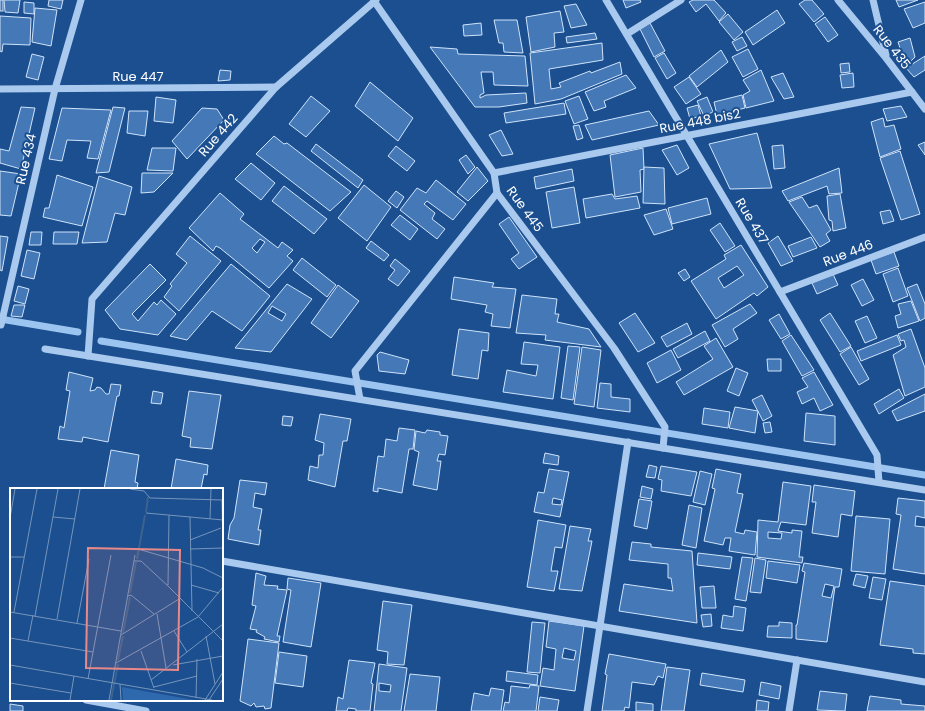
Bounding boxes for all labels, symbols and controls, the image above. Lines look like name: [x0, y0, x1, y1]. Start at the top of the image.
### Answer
street label: Rue 435: [869, 21, 915, 73]
street label: Rue 447: [112, 67, 164, 86]
street label: Rue 448 bis2: [658, 104, 742, 138]
street label: Rue 442: [194, 109, 242, 161]
street label: Rue 434: [11, 132, 41, 186]
street label: Rue 445: [502, 182, 548, 236]
street label: Rue 437: [731, 194, 773, 248]
street label: Rue 446: [820, 235, 876, 271]
inset map: [10, 488, 223, 701]

